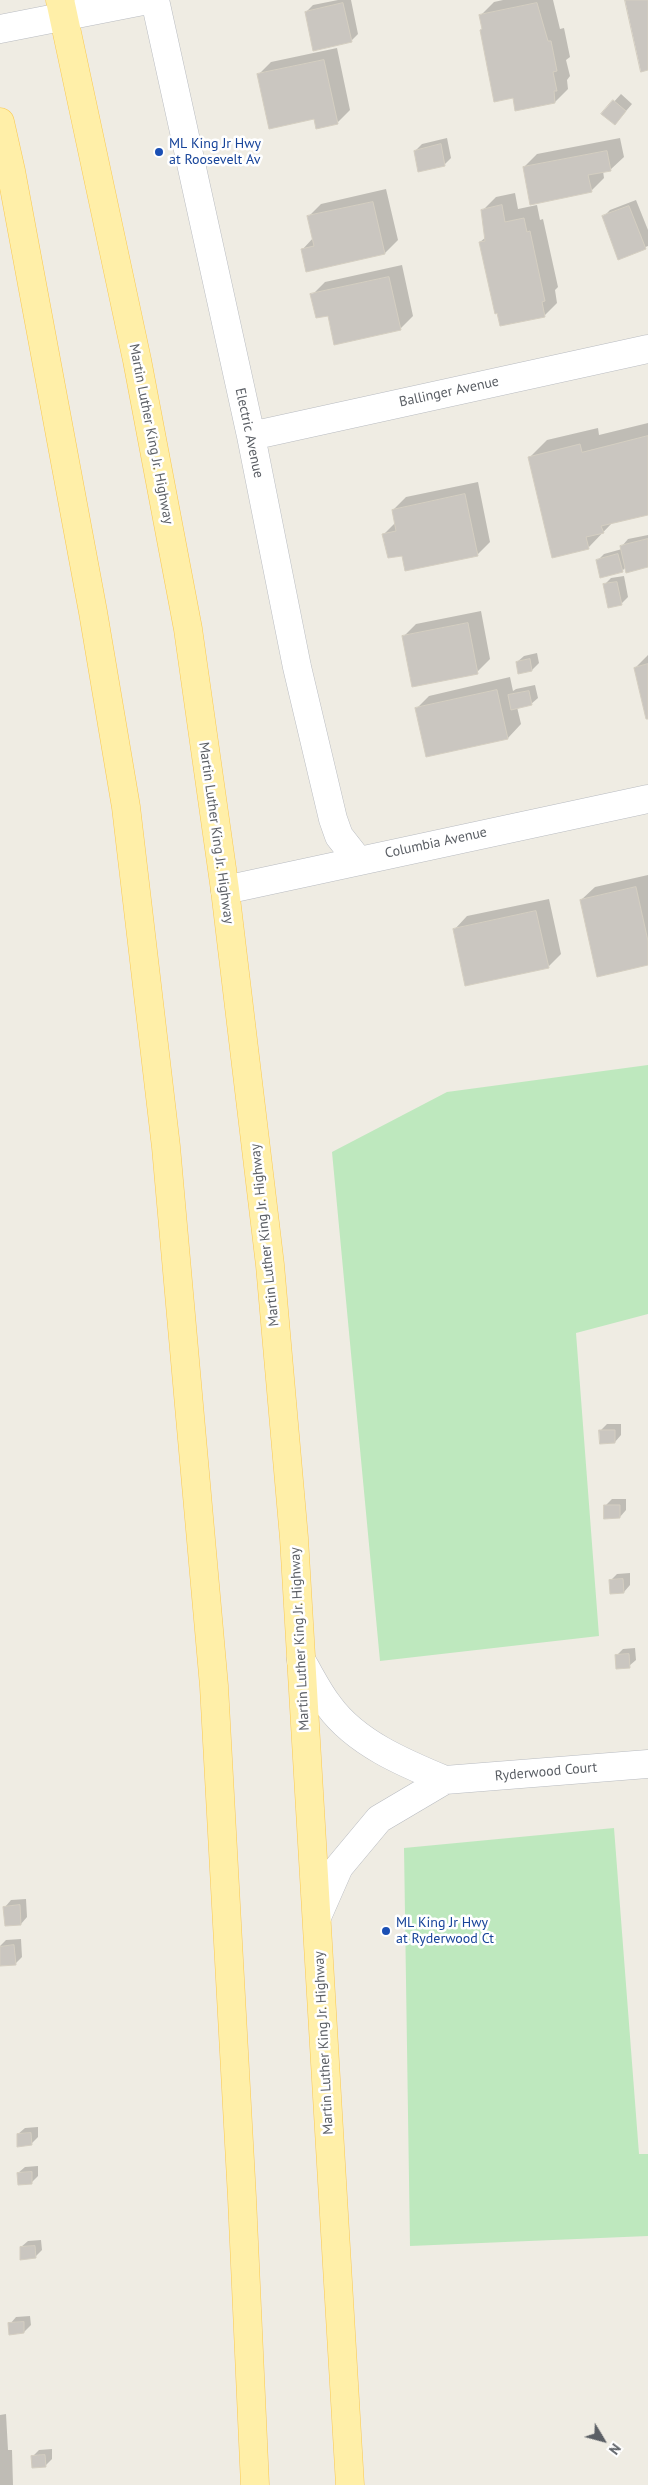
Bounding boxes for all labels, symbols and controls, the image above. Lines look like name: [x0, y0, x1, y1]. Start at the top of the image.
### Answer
place label: ML King Jr Hwy at Roosevelt Av: [169, 136, 261, 168]
marker: ML King Jr Hwy at Roosevelt Av: [153, 146, 165, 158]
street label: Martin Luther King Jr. Highway: [125, 342, 177, 526]
street label: Ballinger Avenue: [398, 373, 500, 411]
street label: Electric Avenue: [231, 386, 267, 480]
street label: Martin Luther King Jr. Highway: [195, 741, 237, 925]
street label: Columbia Avenue: [384, 824, 488, 862]
street label: Martin Luther King Jr. Highway: [247, 1143, 283, 1327]
street label: Martin Luther King Jr. Highway: [287, 1547, 313, 1731]
street label: Ryderwood Court: [494, 1759, 598, 1785]
place label: ML King Jr Hwy at Ryderwood Ct: [396, 1915, 494, 1948]
marker: ML King Jr Hwy at Ryderwood Ct: [380, 1925, 392, 1937]
street label: Martin Luther King Jr. Highway: [311, 1951, 337, 2135]
north arrow: [578, 2415, 628, 2465]
text: N: [605, 2440, 625, 2458]

